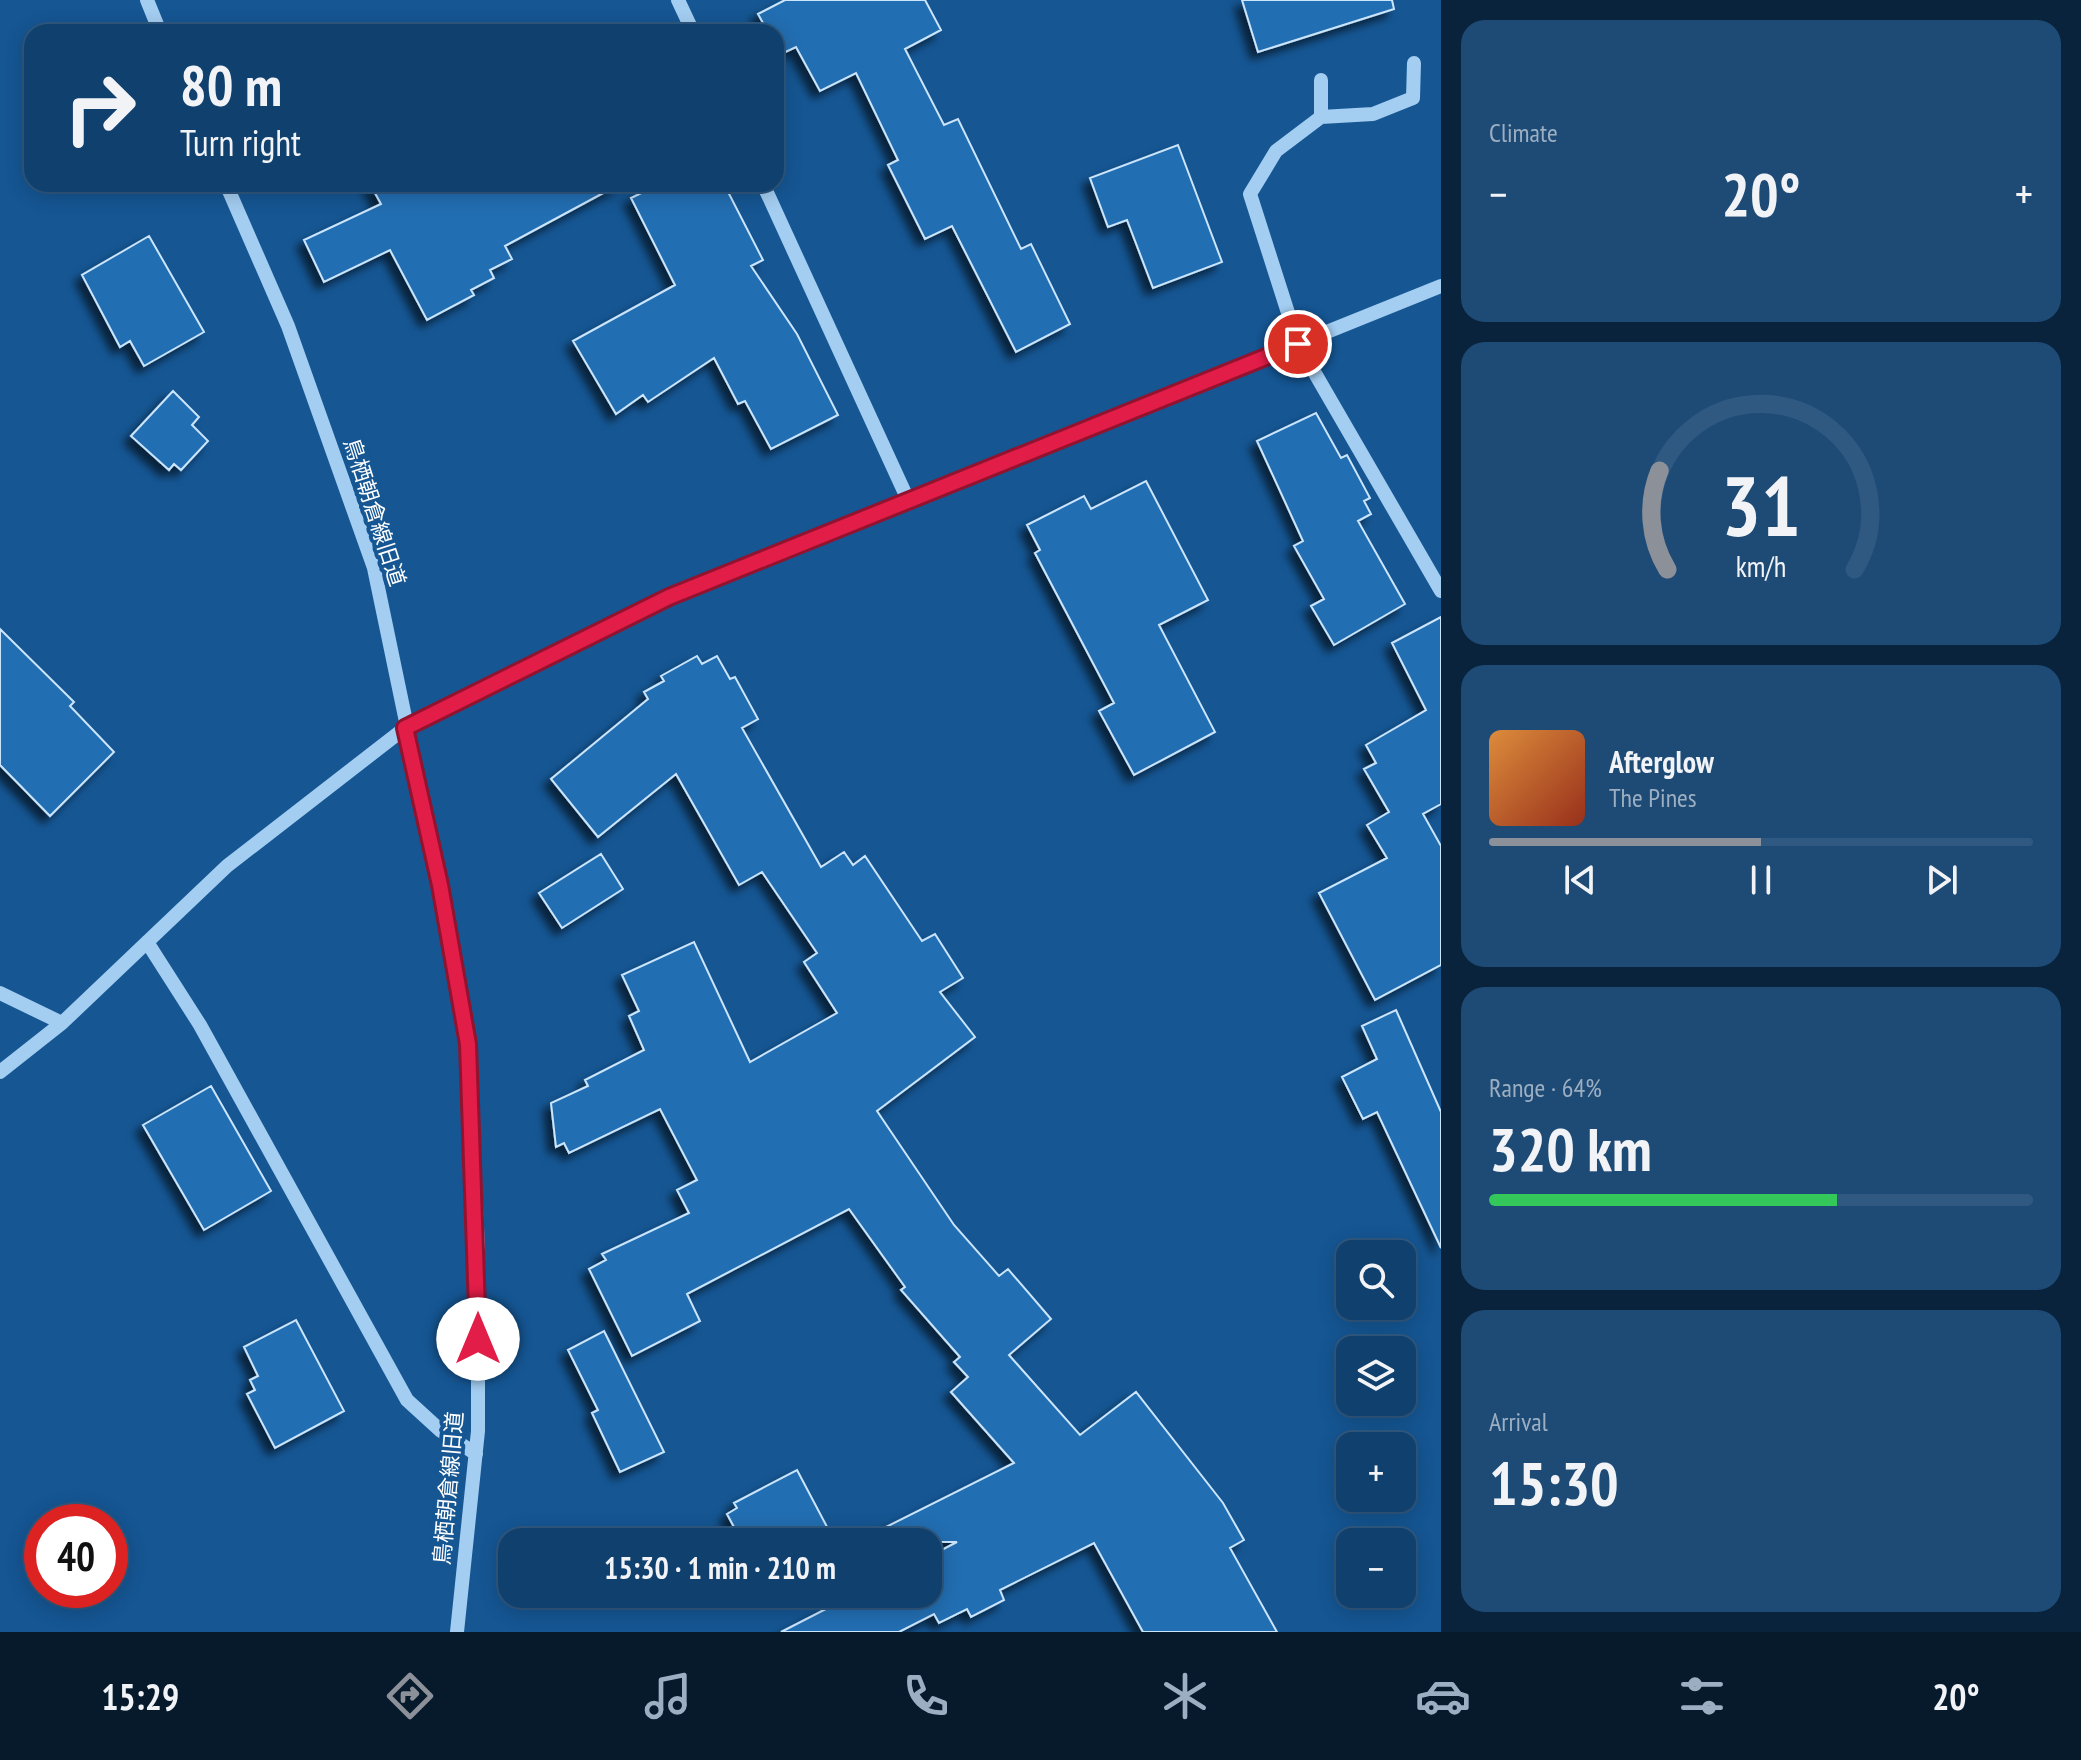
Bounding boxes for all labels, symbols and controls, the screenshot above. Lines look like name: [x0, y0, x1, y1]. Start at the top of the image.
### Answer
text: 80 m: [180, 49, 282, 121]
icon: right: [48, 56, 152, 160]
text: Climate: [1489, 116, 1558, 149]
text: Turn right: [180, 119, 301, 166]
text: 20°: [1721, 155, 1801, 233]
text: −: [1489, 165, 1507, 222]
text: +: [2015, 165, 2033, 222]
pin: [1264, 310, 1332, 378]
icon: arrive: [1276, 322, 1320, 366]
street label: 鳥栖朝倉線旧道: [338, 434, 412, 590]
text: 31: [1721, 450, 1801, 558]
text: km/h: [1736, 548, 1786, 585]
text: Afterglow: [1609, 742, 1714, 781]
text: The Pines: [1609, 781, 1697, 814]
icon: previous: [1558, 858, 1602, 902]
icon: pause: [1739, 858, 1783, 902]
icon: next: [1920, 858, 1964, 902]
text: Range · 64%: [1489, 1071, 1602, 1104]
text: 320 km: [1489, 1110, 1652, 1188]
map controls: [1336, 1240, 1416, 1608]
button: search: [1336, 1240, 1416, 1320]
position arrow: [436, 1297, 520, 1381]
button: layers: [1336, 1336, 1416, 1416]
text: Arrival: [1489, 1405, 1548, 1438]
street label: 鳥栖朝倉線旧道: [427, 1410, 469, 1566]
button: +: [1336, 1432, 1416, 1512]
text: 15:30: [1489, 1444, 1619, 1522]
speed limit sign: 40: [24, 1504, 128, 1608]
button: −: [1336, 1528, 1416, 1608]
text: 15:30 · 1 min · 210 m: [604, 1548, 836, 1587]
icon: directions: [382, 1668, 438, 1724]
icon: music: [640, 1668, 696, 1724]
icon: phone: [898, 1668, 954, 1724]
icon: climate: [1157, 1668, 1213, 1724]
icon: car: [1415, 1668, 1471, 1724]
icon: filters: [1674, 1668, 1730, 1724]
text: 15:29: [101, 1673, 179, 1720]
text: 20°: [1932, 1673, 1980, 1720]

